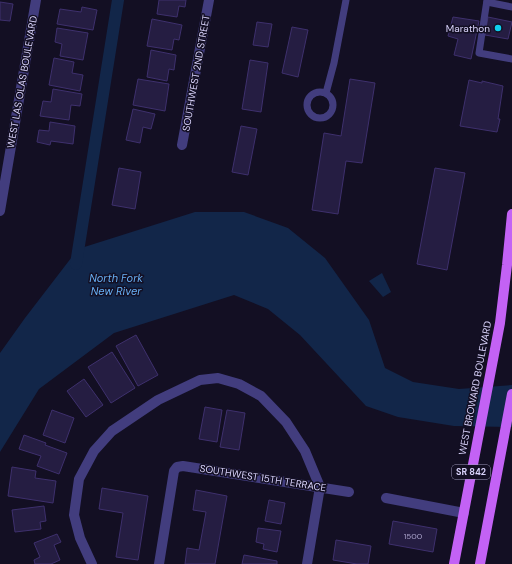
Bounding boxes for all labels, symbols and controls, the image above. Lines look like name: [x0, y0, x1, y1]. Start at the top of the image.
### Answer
street label: SOUTHWEST 2ND STREET: [179, 13, 213, 132]
street label: WEST LAS OLAS BOULEVARD: [4, 15, 40, 149]
place label: Marathon: [446, 22, 490, 35]
marker: Marathon: [493, 23, 503, 33]
water label: North Fork New River: [89, 271, 143, 298]
street label: WEST BROWARD BOULEVARD: [456, 320, 494, 456]
street label: SOUTHWEST 15TH TERRACE: [199, 462, 328, 494]
road number: SR 842: [452, 465, 490, 479]
house number: 1500: [404, 531, 423, 541]

